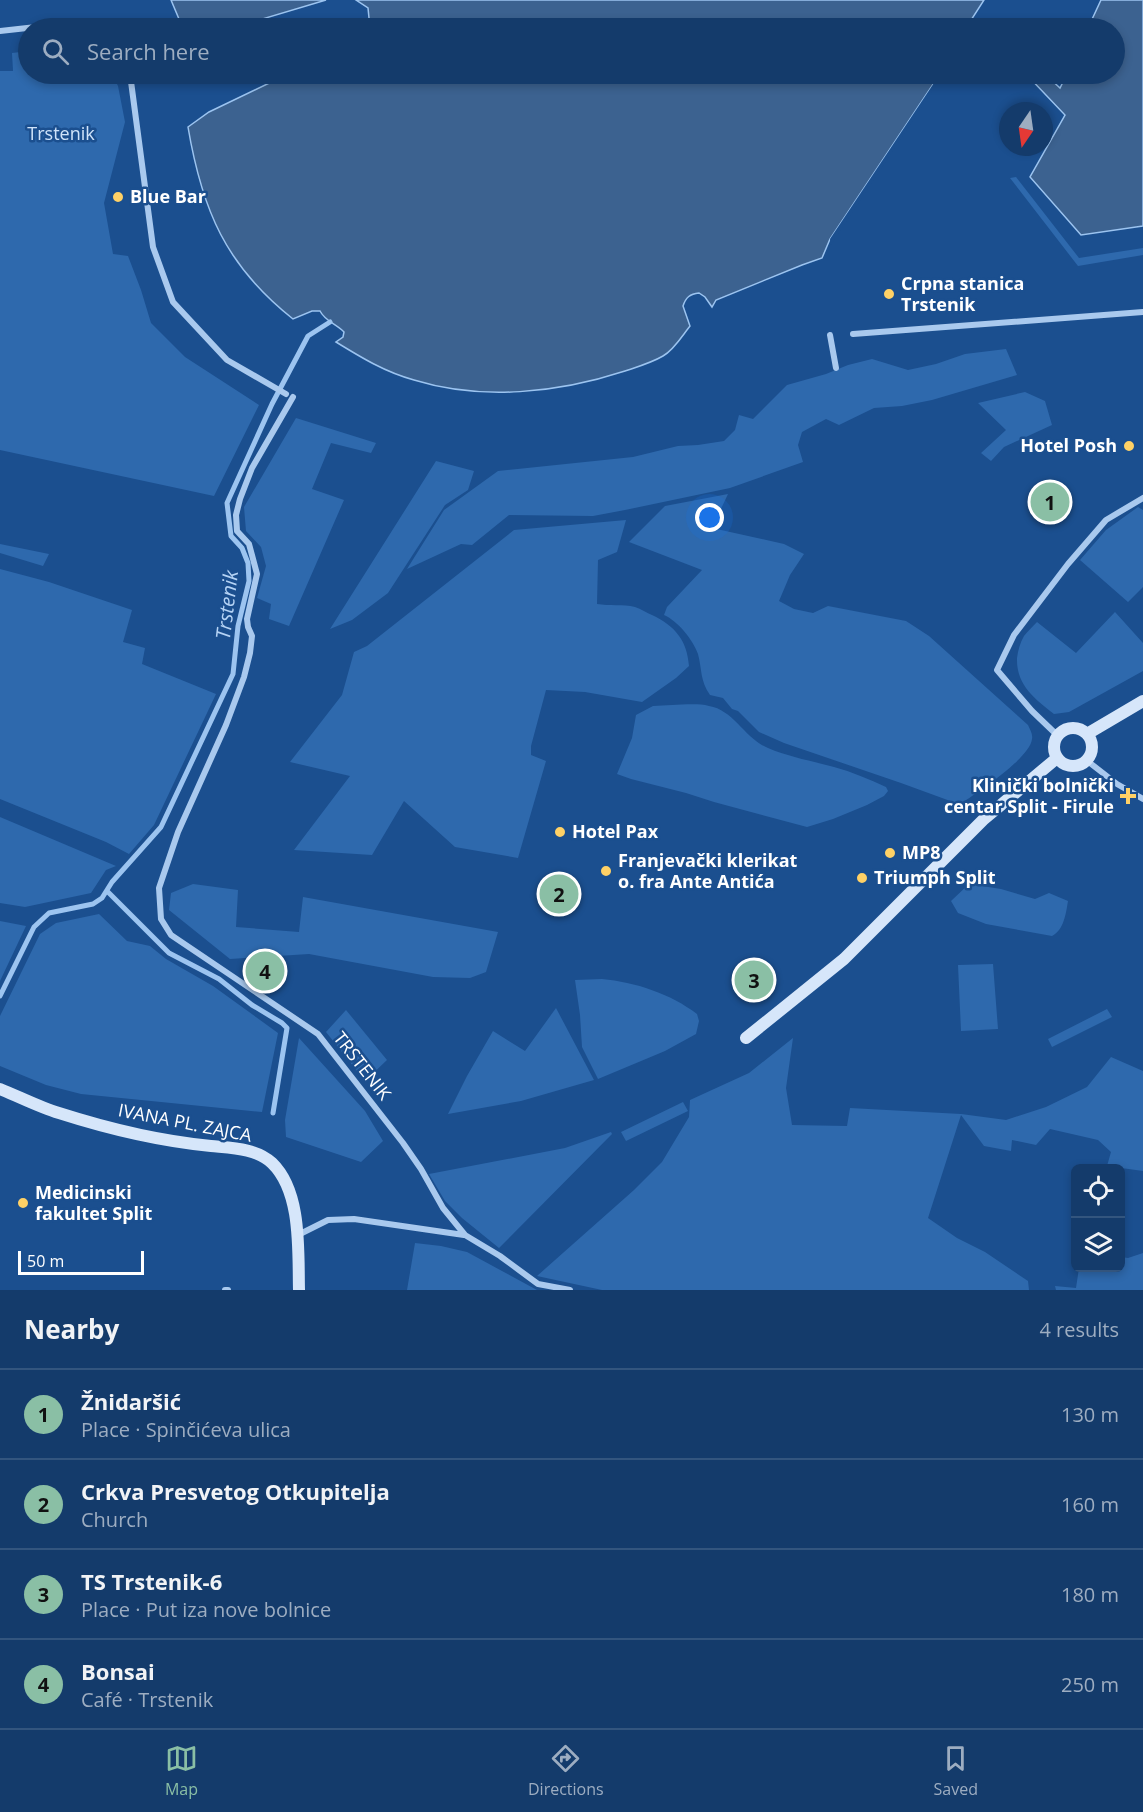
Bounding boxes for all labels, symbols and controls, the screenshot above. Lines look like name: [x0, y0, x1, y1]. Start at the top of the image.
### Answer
search box: [18, 18, 1125, 84]
icon: search: [39, 35, 72, 68]
text: Search here: [87, 36, 210, 66]
north arrow: [999, 102, 1053, 156]
park label: Trstenik: [27, 121, 95, 145]
place label: Blue Bar: [130, 184, 206, 208]
marker: Blue Bar: [111, 190, 125, 204]
place label: Crpna stanica Trstenik: [901, 271, 1025, 316]
marker: Crpna stanica Trstenik: [882, 287, 896, 301]
place label: Hotel Posh: [1020, 433, 1117, 457]
marker: Hotel Posh: [1122, 439, 1136, 453]
pin: 1: [1030, 480, 1070, 524]
your location: [695, 503, 724, 532]
water label: Trstenik: [209, 568, 244, 641]
place label: Klinički bolnički centar Split - Firule: [944, 773, 1114, 818]
marker: Klinički bolnički centar Split - Firule: [1119, 787, 1137, 805]
place label: Hotel Pax: [572, 819, 659, 843]
marker: Hotel Pax: [553, 825, 567, 839]
place label: MP8: [902, 840, 941, 864]
marker: MP8: [883, 846, 897, 860]
place label: Franjevački klerikat o. fra Ante Antića: [618, 848, 798, 893]
marker: Franjevački klerikat o. fra Ante Antića: [599, 864, 613, 878]
place label: Triumph Split: [874, 865, 996, 889]
marker: Triumph Split: [855, 871, 869, 885]
pin: 2: [540, 872, 578, 916]
pin: 4: [246, 948, 284, 994]
pin: 3: [734, 958, 774, 1002]
street label: TRSTENIK: [329, 1026, 398, 1105]
street label: IVANA PL. ZAJCA: [116, 1097, 255, 1147]
map controls: [1071, 1164, 1125, 1272]
button: locate: [1071, 1164, 1125, 1218]
place label: Medicinski fakultet Split: [35, 1180, 153, 1225]
marker: Medicinski fakultet Split: [16, 1196, 30, 1210]
button: layers: [1071, 1218, 1125, 1272]
scale bar: [18, 1248, 144, 1276]
text: 50 m: [27, 1250, 64, 1272]
text: Nearby: [24, 1311, 119, 1347]
text: 4 results: [1039, 1316, 1119, 1343]
text: Žnidaršić: [81, 1386, 181, 1416]
text: 1: [38, 1401, 49, 1428]
text: 130 m: [1061, 1401, 1119, 1428]
text: Place · Spinčićeva ulica: [81, 1416, 291, 1443]
text: Crkva Presvetog Otkupitelja: [81, 1476, 390, 1506]
text: 2: [38, 1491, 49, 1518]
text: 160 m: [1061, 1491, 1119, 1518]
text: Church: [81, 1506, 148, 1533]
text: TS Trstenik-6: [81, 1566, 222, 1596]
text: 3: [38, 1581, 49, 1608]
text: 180 m: [1061, 1581, 1119, 1608]
text: Place · Put iza nove bolnice: [81, 1596, 331, 1623]
text: Bonsai: [81, 1656, 155, 1686]
text: 4: [38, 1671, 49, 1698]
text: 250 m: [1061, 1671, 1119, 1698]
text: Café · Trstenik: [81, 1686, 213, 1713]
tab: Map: [165, 1742, 198, 1800]
tab: Directions: [528, 1742, 604, 1800]
tab: Saved: [934, 1742, 978, 1800]

